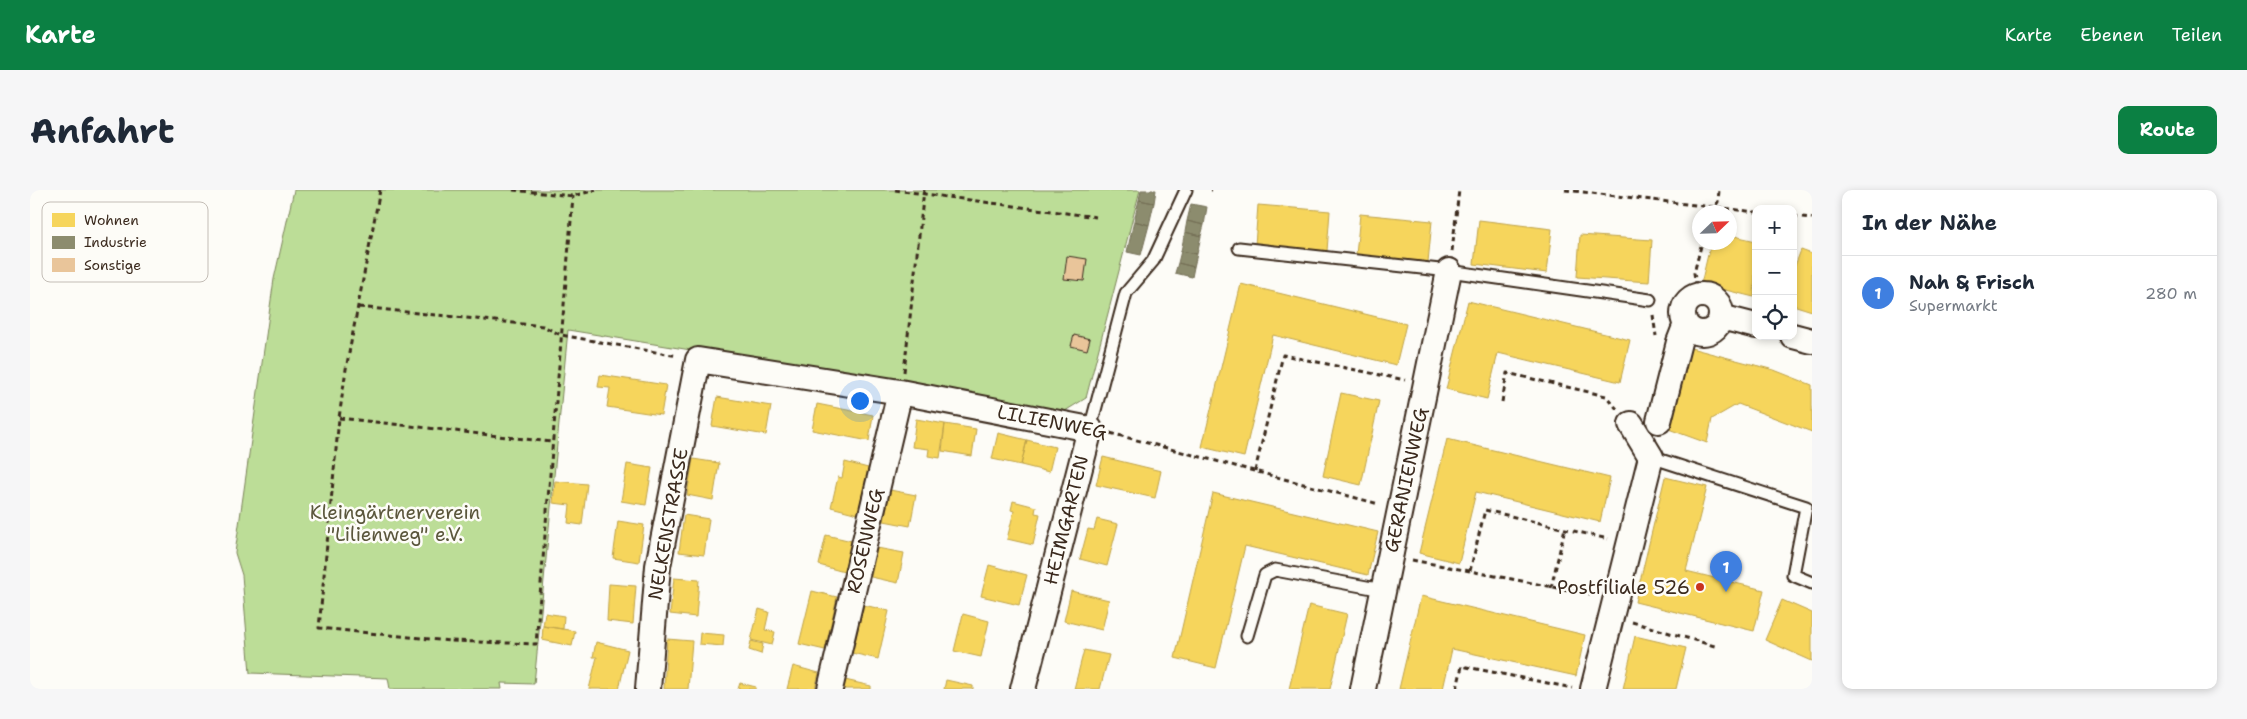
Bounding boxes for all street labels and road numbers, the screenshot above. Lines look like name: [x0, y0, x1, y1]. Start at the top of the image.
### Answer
street label: LILIENWEG: [995, 399, 1109, 445]
street label: GERANIENWEG: [1378, 405, 1434, 555]
street label: NELKENSTRASSE: [642, 446, 694, 602]
street label: HEIMGARTEN: [1038, 453, 1094, 587]
street label: ROSENWEG: [841, 486, 889, 596]

